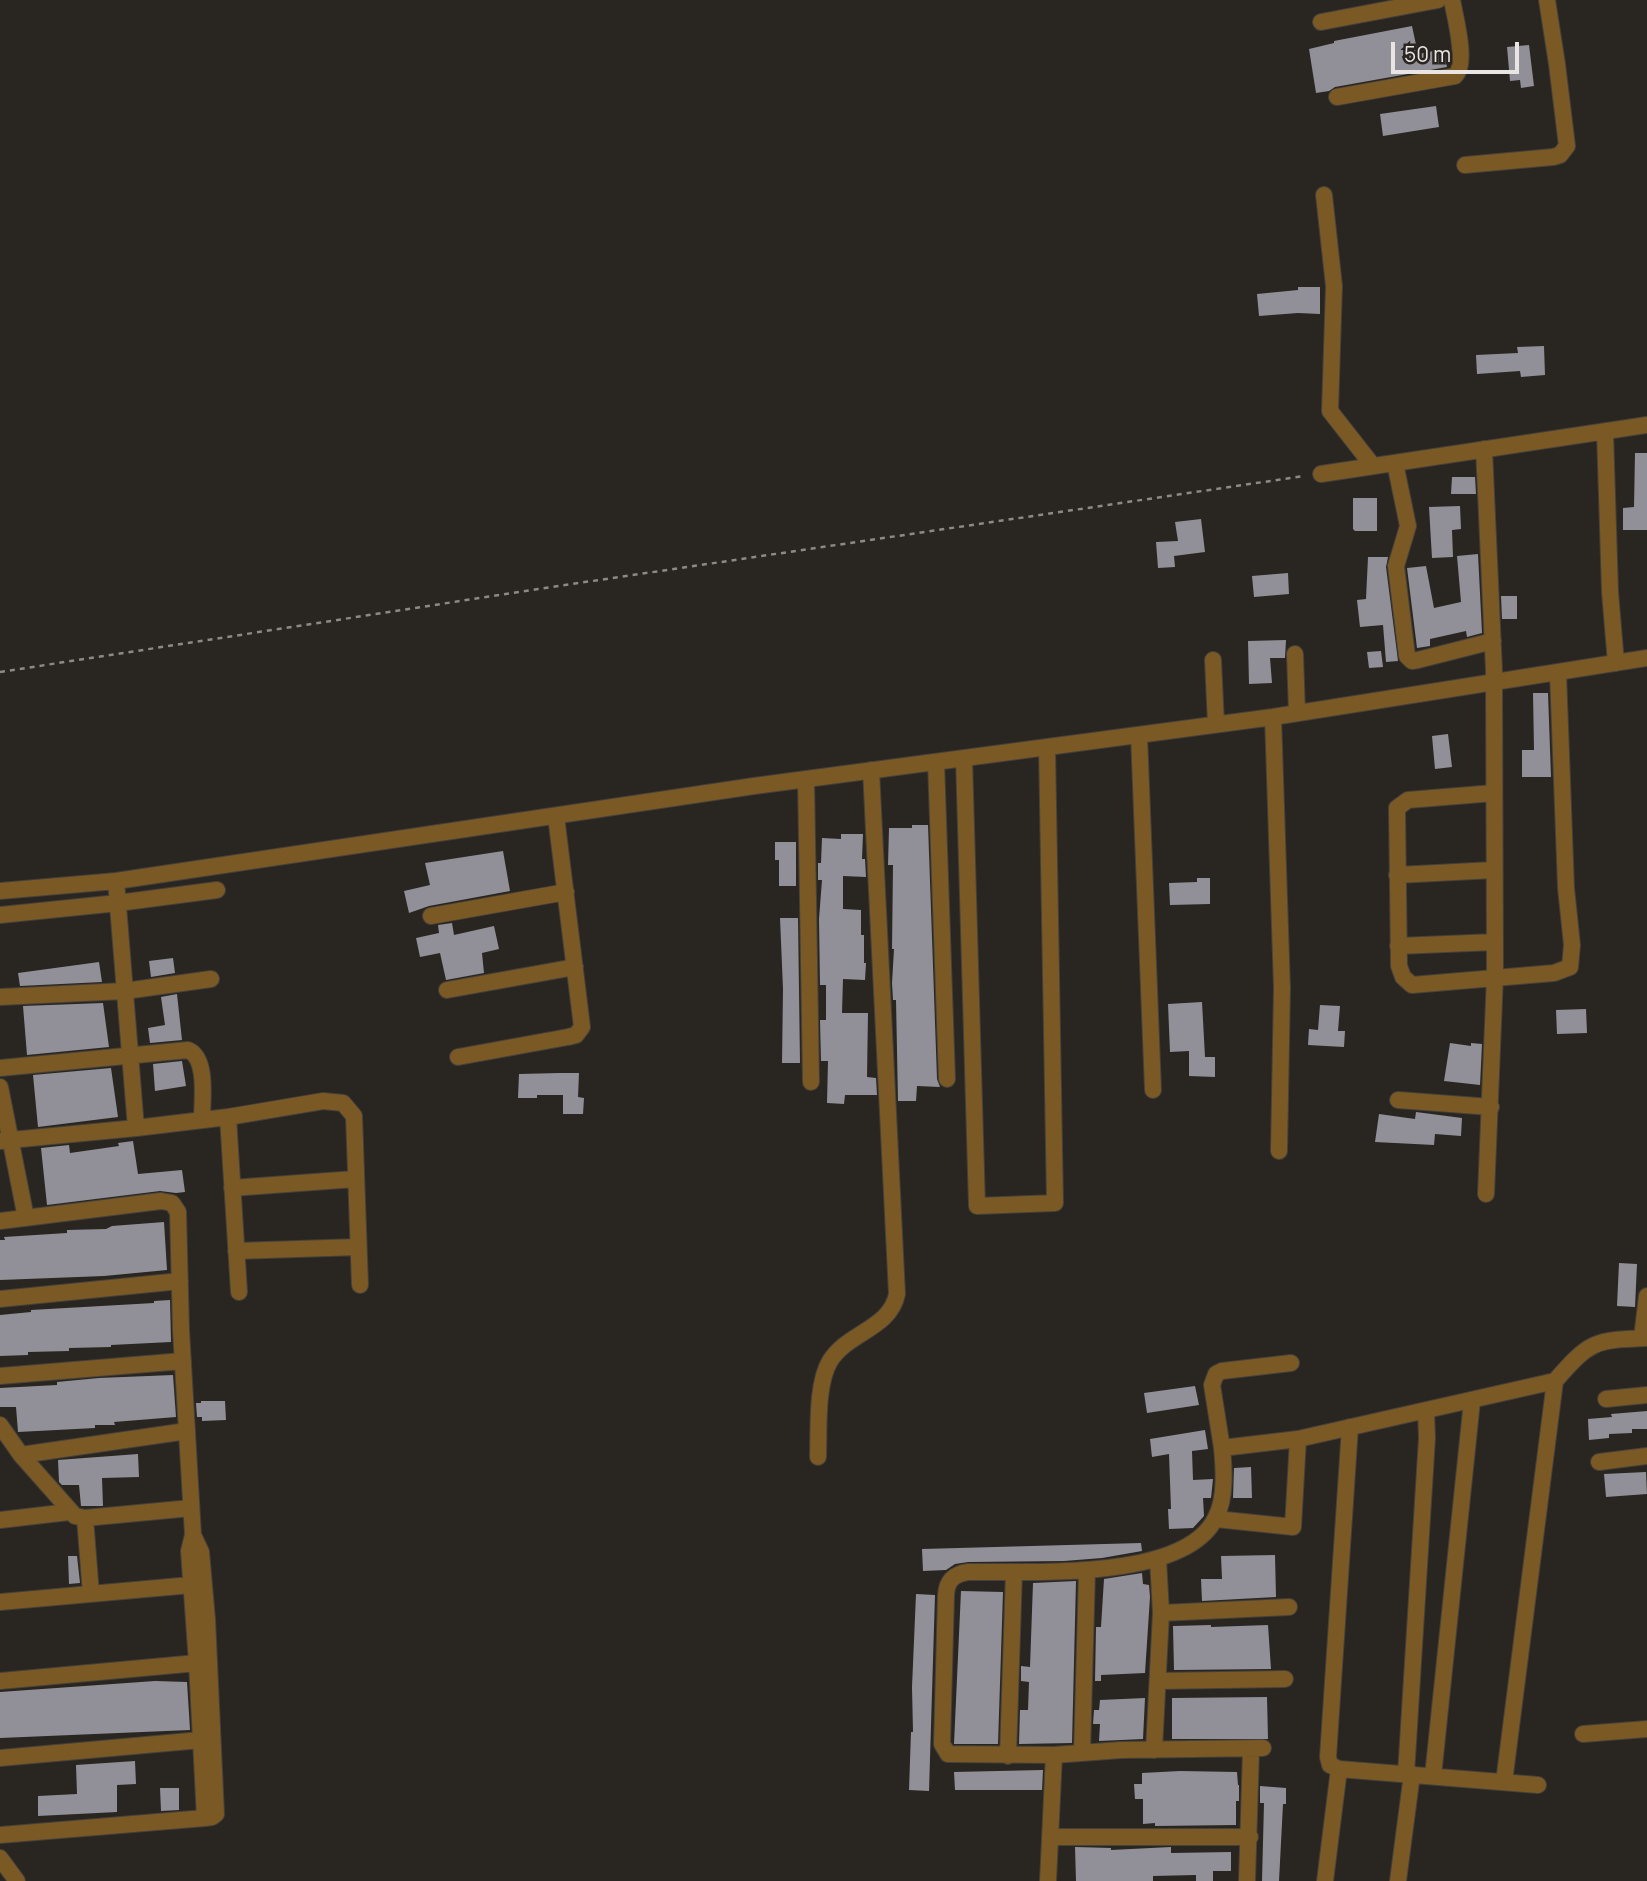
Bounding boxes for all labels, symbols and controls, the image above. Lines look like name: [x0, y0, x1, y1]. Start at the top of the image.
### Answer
scale bar: [1395, 28, 1523, 72]
text: 50 m: [1404, 40, 1451, 68]

